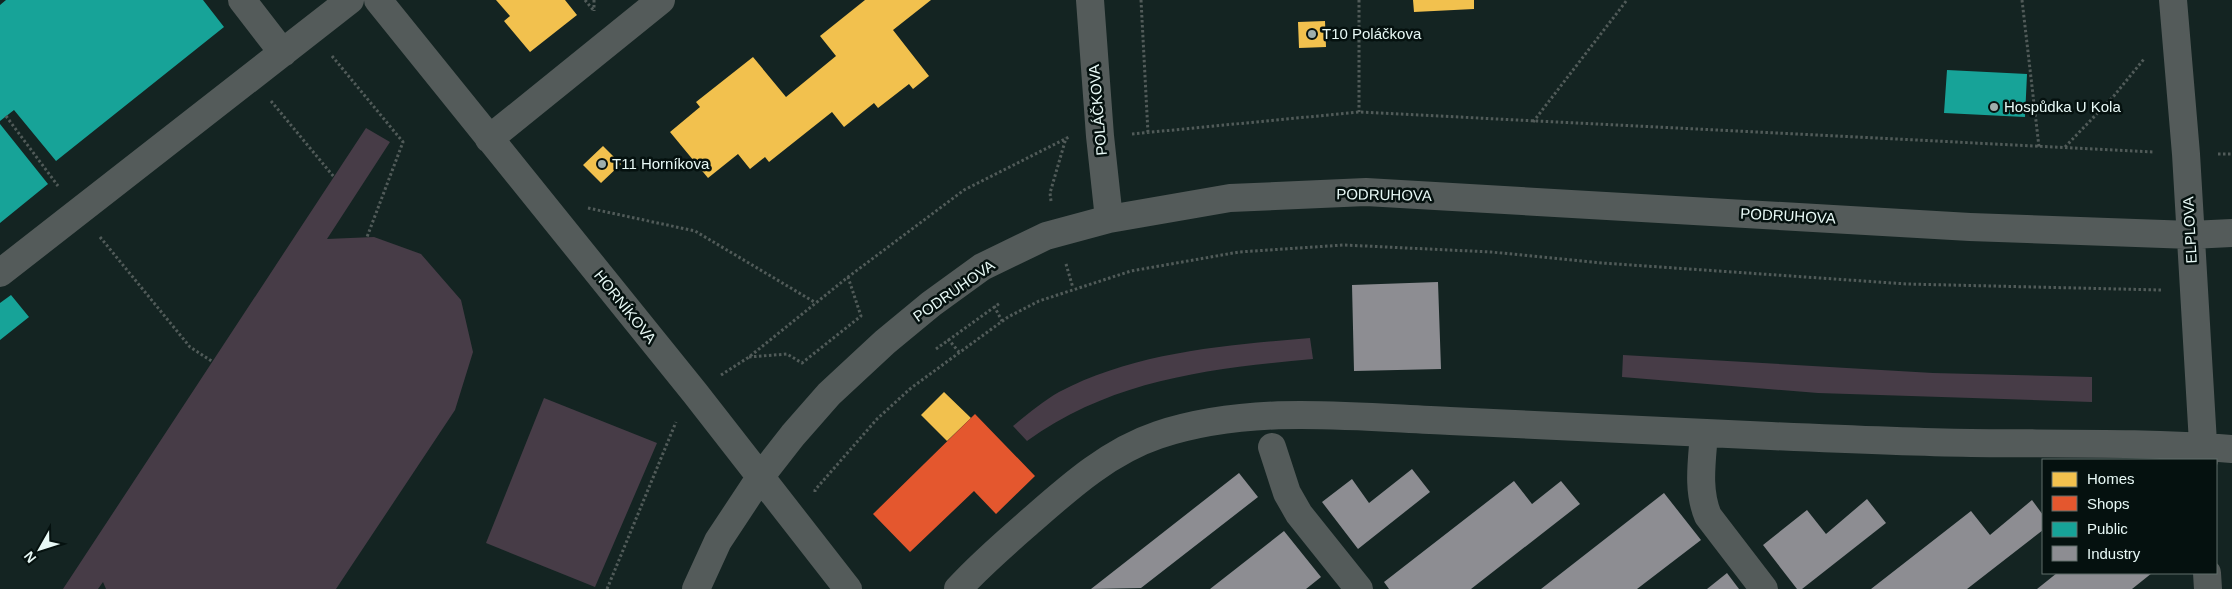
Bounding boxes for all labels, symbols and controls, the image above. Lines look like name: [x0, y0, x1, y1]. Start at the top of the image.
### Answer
place label: T10 Poláčkova: [1322, 25, 1422, 42]
marker: T10 Poláčkova: [1306, 28, 1318, 40]
street label: POLÁČKOVA: [1085, 64, 1110, 156]
place label: Hospůdka U Kola: [2004, 98, 2121, 115]
marker: Hospůdka U Kola: [1988, 101, 2000, 113]
place label: T11 Horníkova: [612, 155, 710, 172]
marker: T11 Horníkova: [596, 158, 608, 170]
street label: PODRUHOVA: [1336, 185, 1432, 204]
street label: ELPLOVA: [2179, 196, 2200, 264]
street label: PODRUHOVA: [1740, 205, 1836, 226]
street label: PODRUHOVA: [910, 256, 998, 325]
street label: HORNÍKOVA: [591, 267, 660, 347]
legend: [2042, 459, 2217, 574]
text: Homes: [2087, 470, 2135, 487]
text: Shops: [2087, 495, 2130, 512]
text: Public: [2087, 520, 2128, 537]
north arrow: [15, 524, 65, 574]
text: Industry: [2087, 545, 2141, 562]
text: N: [20, 548, 39, 566]

